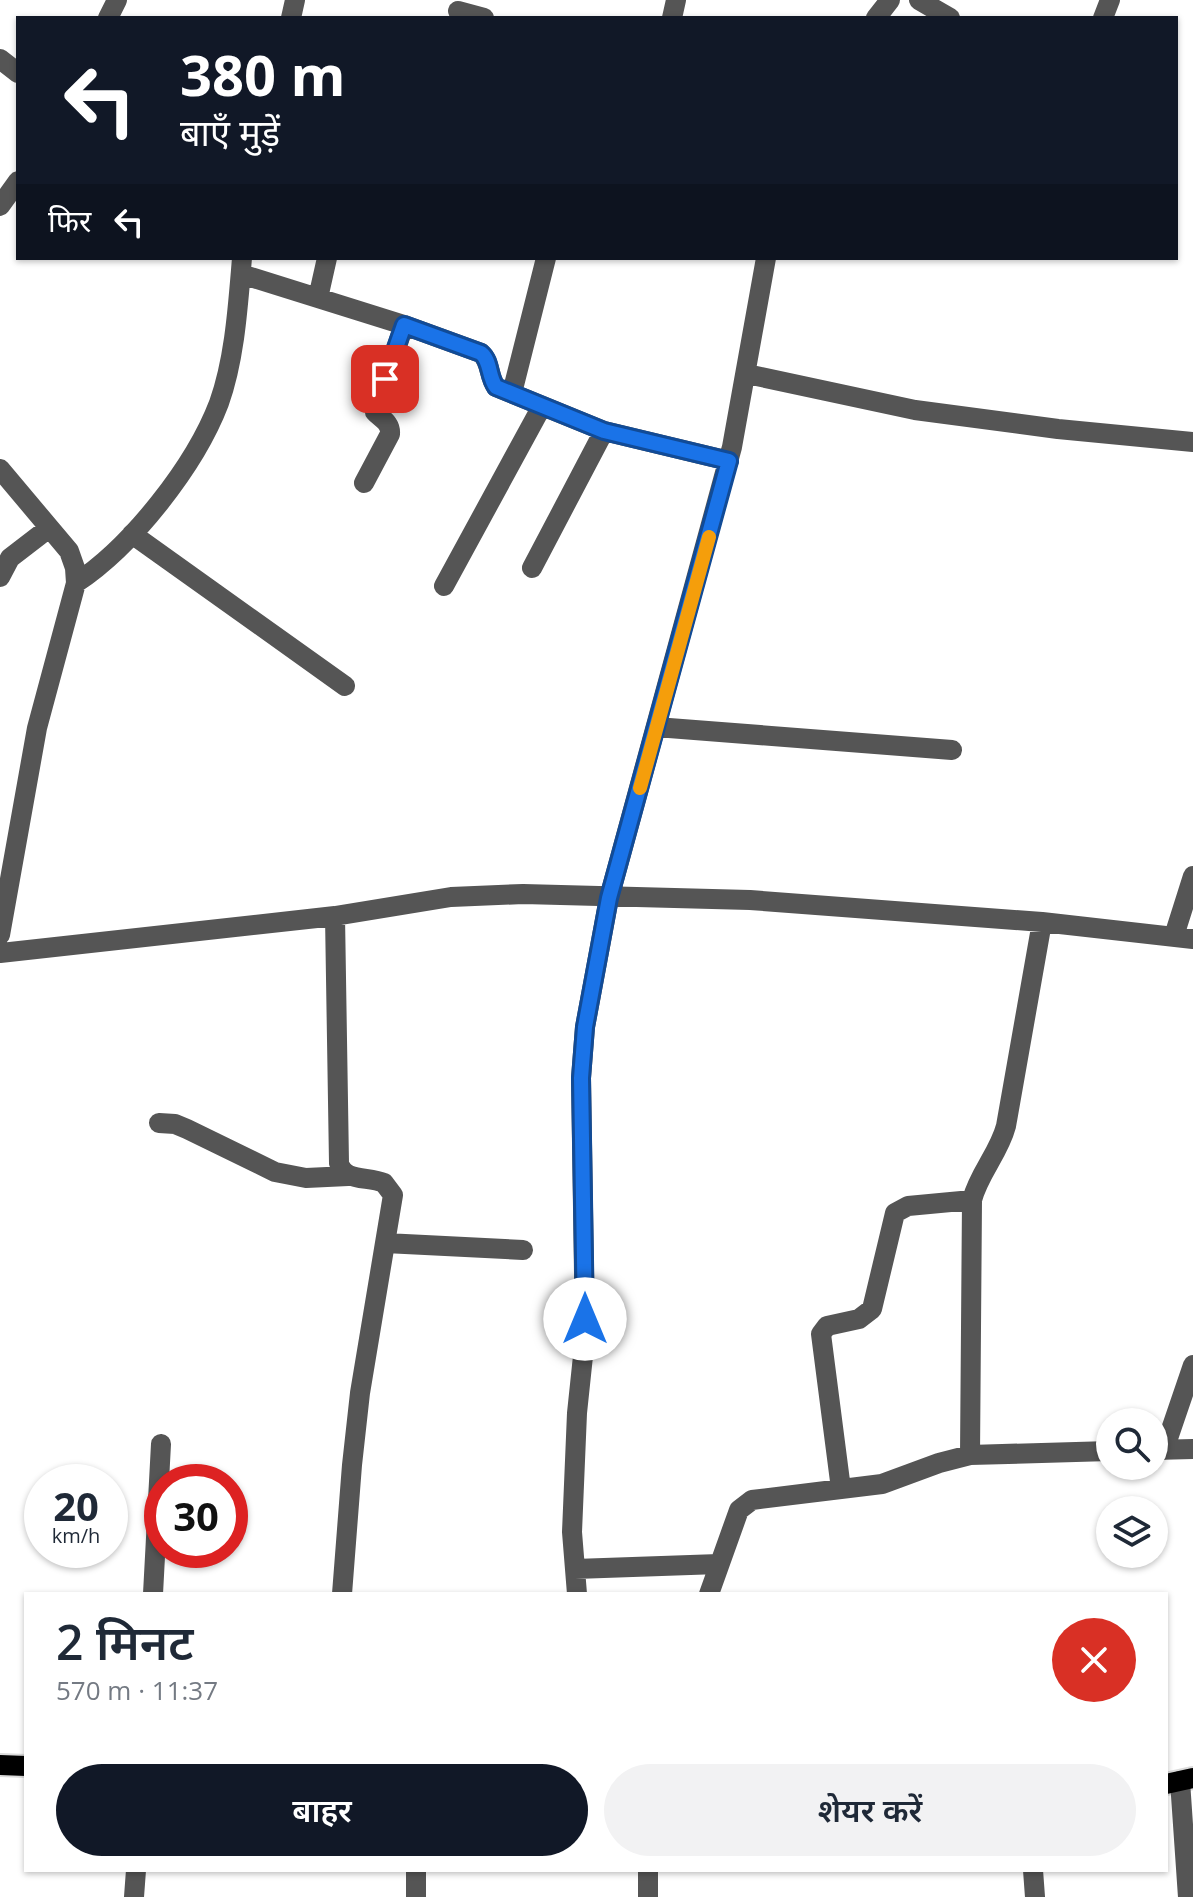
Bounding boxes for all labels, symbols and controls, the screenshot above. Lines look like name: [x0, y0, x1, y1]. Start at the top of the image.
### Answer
text: 380 m: [180, 36, 346, 112]
icon: left: [48, 48, 152, 152]
text: बाएँ मुड़ें: [180, 108, 280, 157]
text: फिर: [48, 200, 91, 241]
icon: left: [107, 200, 151, 244]
pin: [351, 345, 419, 413]
icon: arrive: [363, 357, 407, 401]
position arrow: [543, 1277, 627, 1361]
map controls: [1096, 1408, 1168, 1568]
button: search: [1096, 1408, 1168, 1480]
speed limit sign: 30: [144, 1464, 248, 1568]
text: 20: [53, 1478, 99, 1533]
button: layers: [1096, 1496, 1168, 1568]
text: km/h: [52, 1522, 100, 1549]
text: 2 मिनट: [56, 1609, 193, 1674]
button: close: [1052, 1618, 1136, 1702]
text: 570 m · 11:37: [56, 1672, 218, 1708]
button: बाहर: [56, 1764, 588, 1856]
button: शेयर करें: [604, 1764, 1136, 1856]

